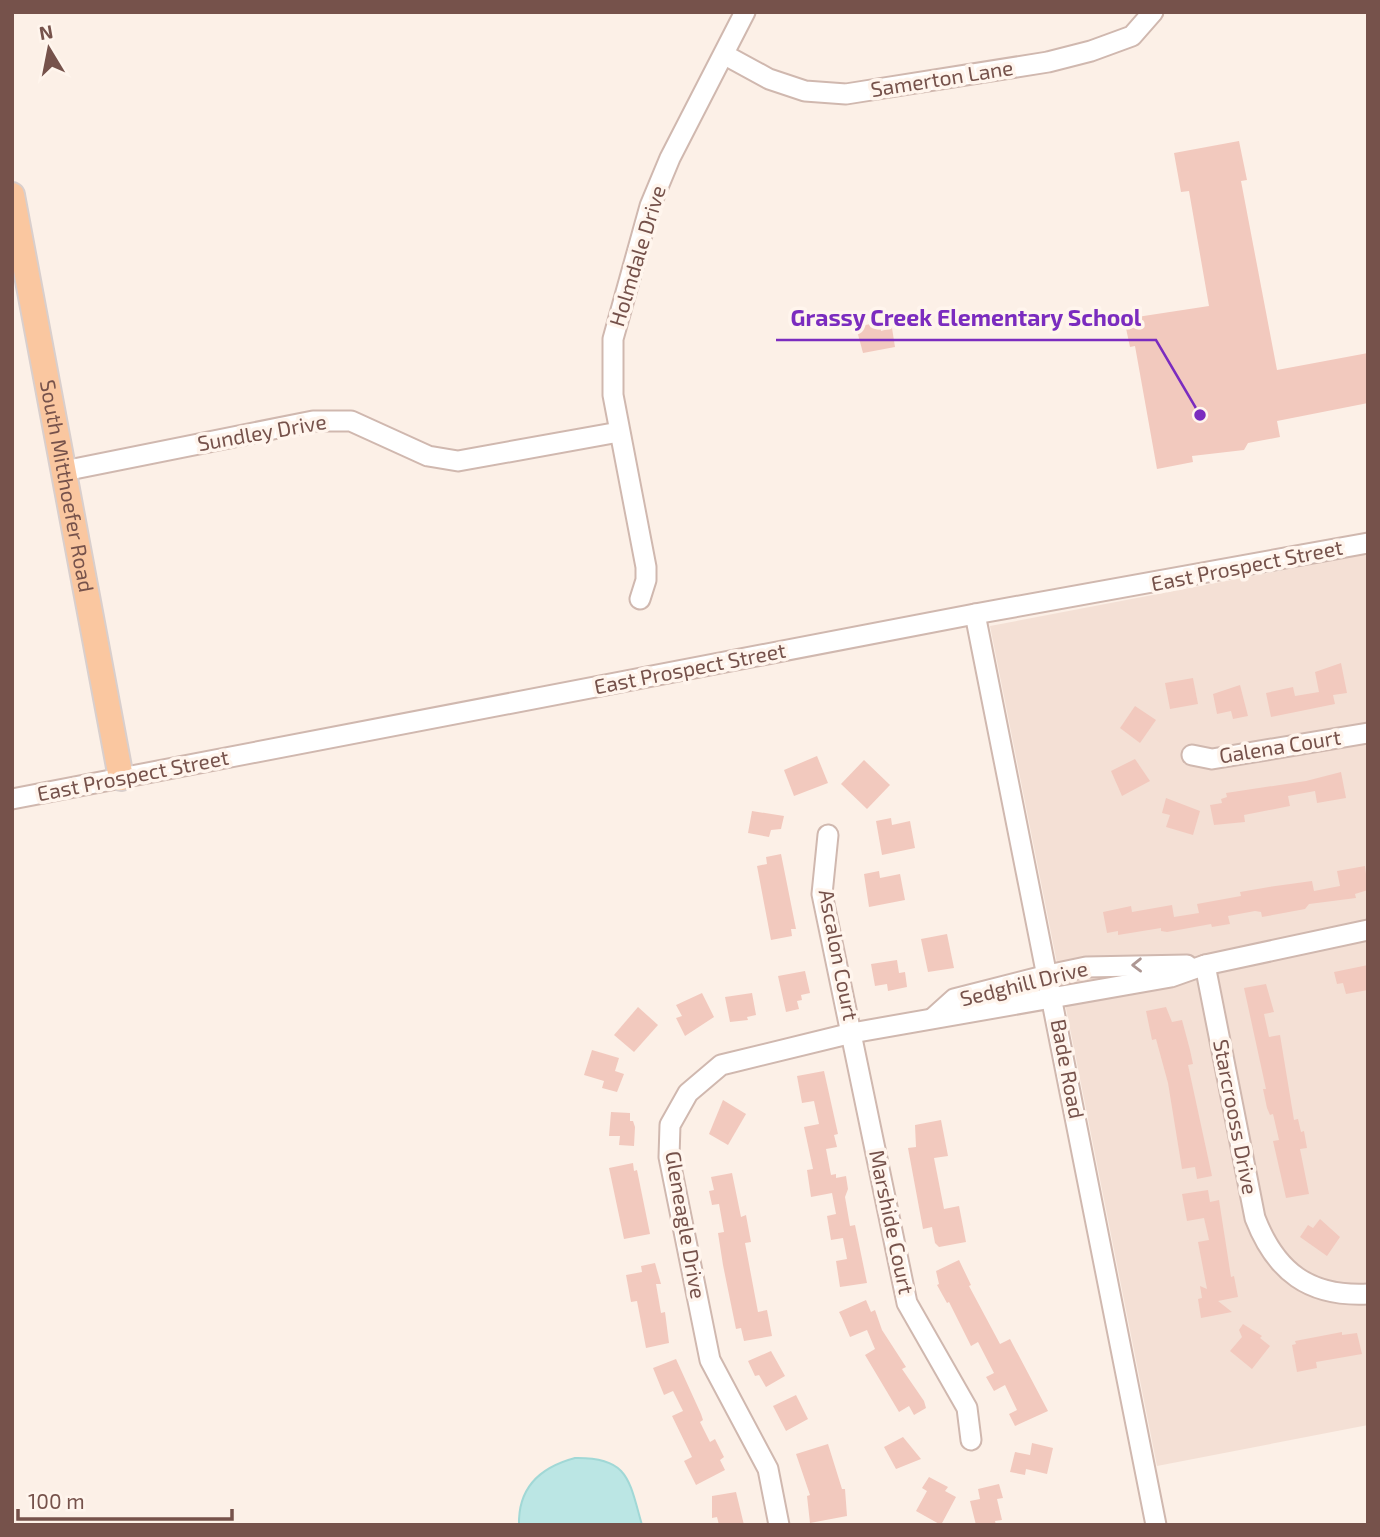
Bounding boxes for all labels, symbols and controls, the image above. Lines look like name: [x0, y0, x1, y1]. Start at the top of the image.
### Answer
north arrow: [14, 14, 84, 84]
text: N: [37, 19, 55, 44]
street label: Samerton Lane: [869, 54, 1015, 101]
street label: Holmdale Drive: [603, 182, 670, 329]
callout: Grassy Creek Elementary School: [776, 296, 1156, 340]
text: Grassy Creek Elementary School: [791, 303, 1142, 331]
street label: South Mitthoefer Road: [36, 377, 100, 594]
street label: Sundley Drive: [195, 408, 328, 455]
street label: East Prospect Street: [1149, 534, 1345, 595]
street label: East Prospect Street: [592, 637, 788, 698]
street label: Galena Court: [1217, 724, 1342, 767]
street label: East Prospect Street: [35, 744, 231, 805]
street label: Ascalon Court: [815, 887, 864, 1022]
street label: Sedghill Drive: [957, 955, 1090, 1010]
one-way arrow: [1131, 957, 1142, 973]
street label: Bade Road: [1047, 1017, 1090, 1121]
street label: Starcrooss Drive: [1209, 1037, 1264, 1196]
street label: Marshide Court: [865, 1147, 920, 1296]
street label: Gleneagle Drive: [661, 1149, 712, 1301]
scale bar: [18, 1478, 231, 1522]
text: 100 m: [28, 1488, 85, 1513]

